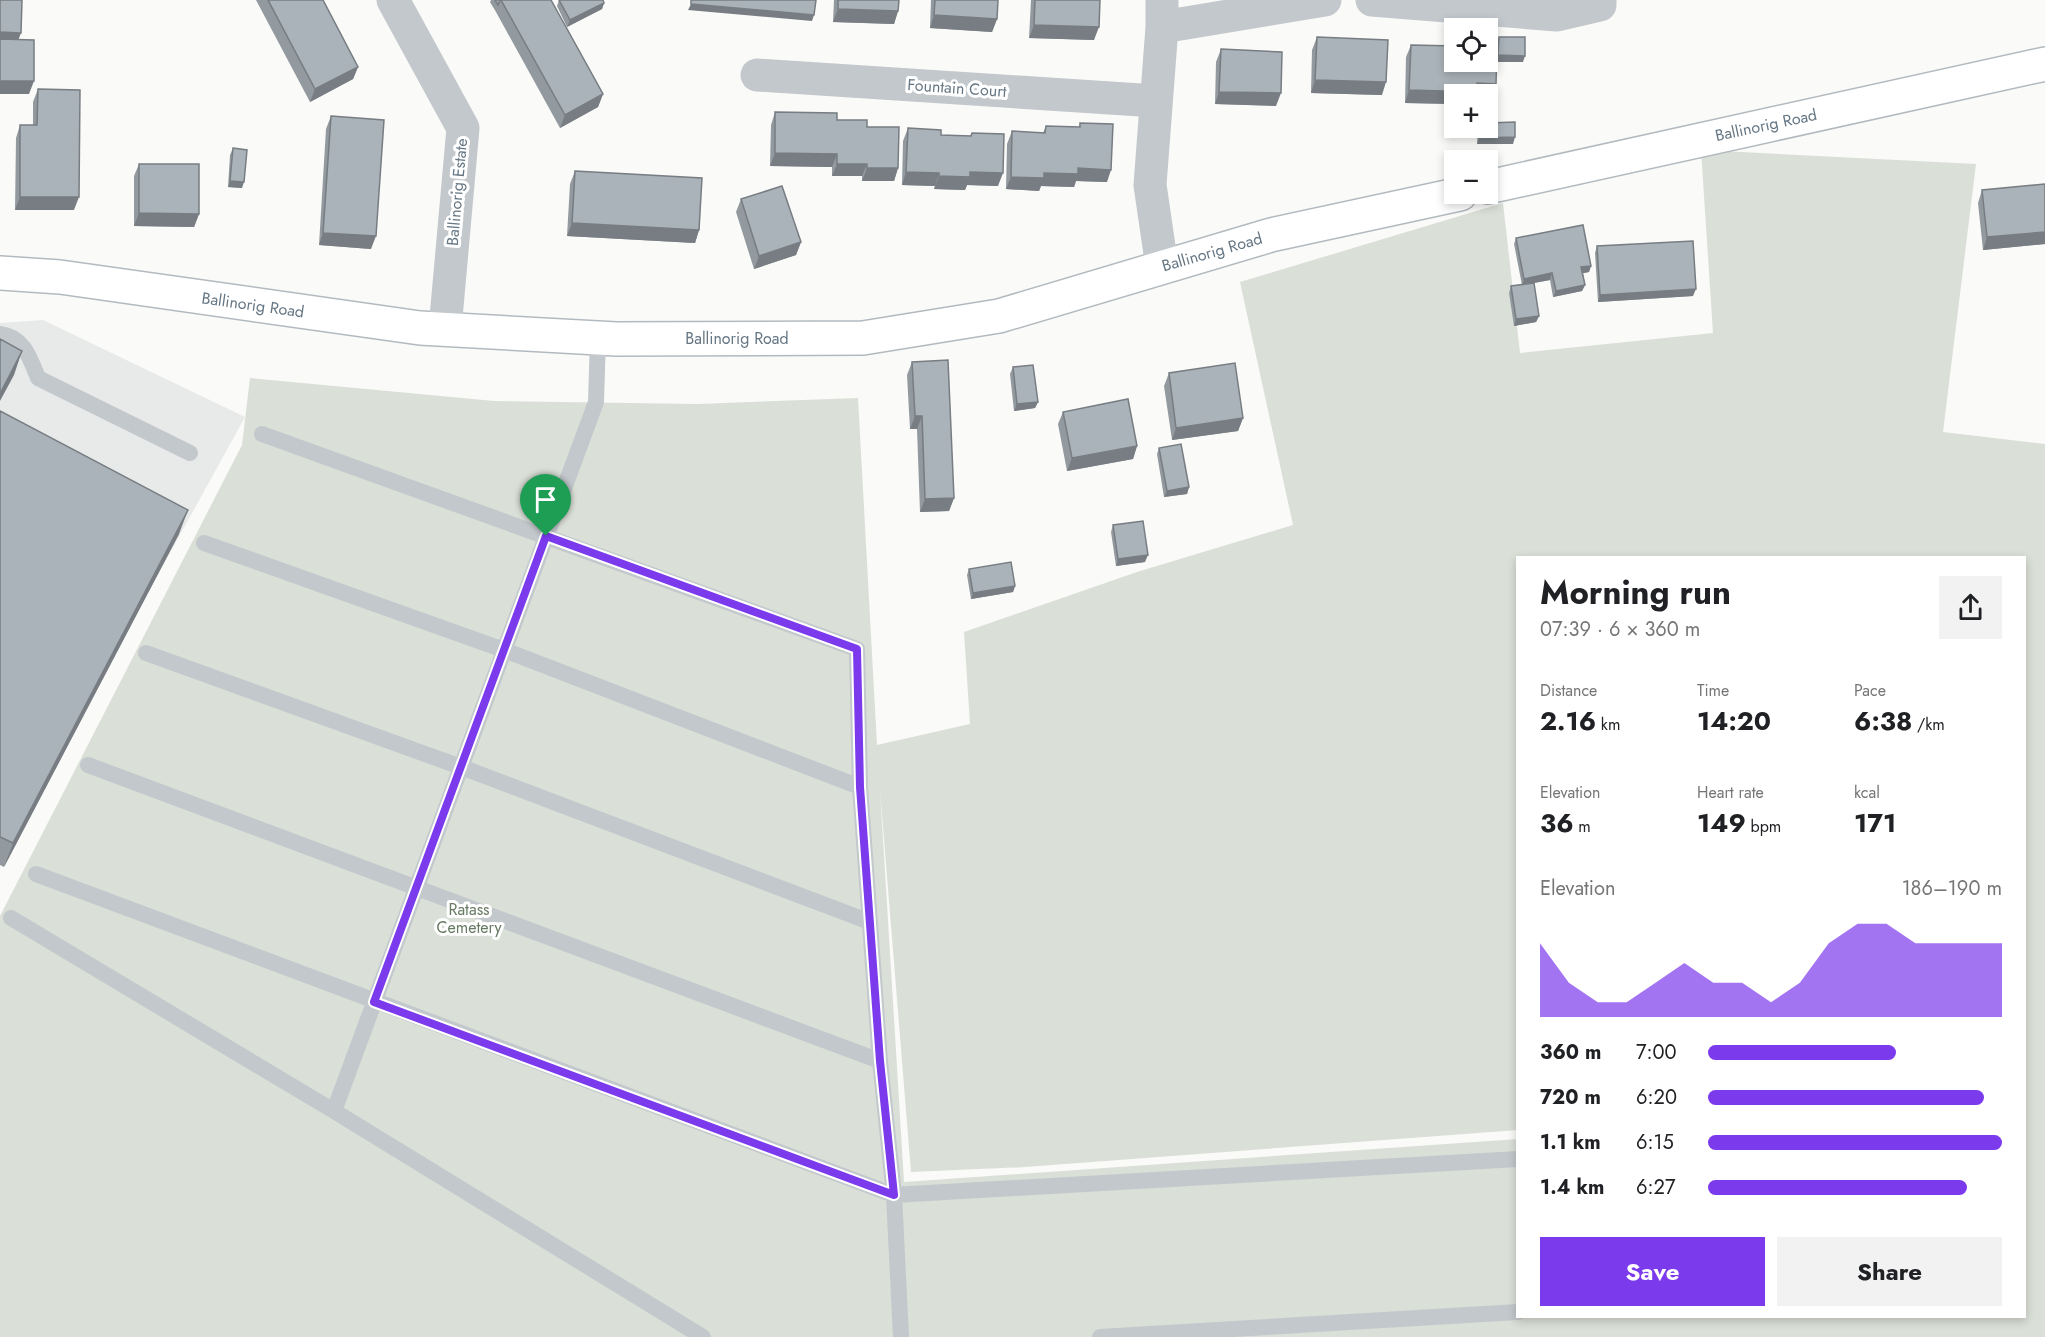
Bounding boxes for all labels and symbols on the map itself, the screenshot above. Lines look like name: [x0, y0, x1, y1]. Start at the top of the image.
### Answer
street label: Fountain Court: [907, 73, 1008, 103]
street label: Ballinorig Road: [1713, 103, 1819, 147]
street label: Ballinorig Estate: [441, 137, 473, 247]
street label: Ballinorig Road: [1159, 227, 1265, 277]
street label: Ballinorig Road: [200, 286, 306, 324]
street label: Ballinorig Road: [685, 327, 789, 350]
pin: [520, 474, 571, 536]
park label: Ratass Cemetery: [436, 898, 502, 939]

